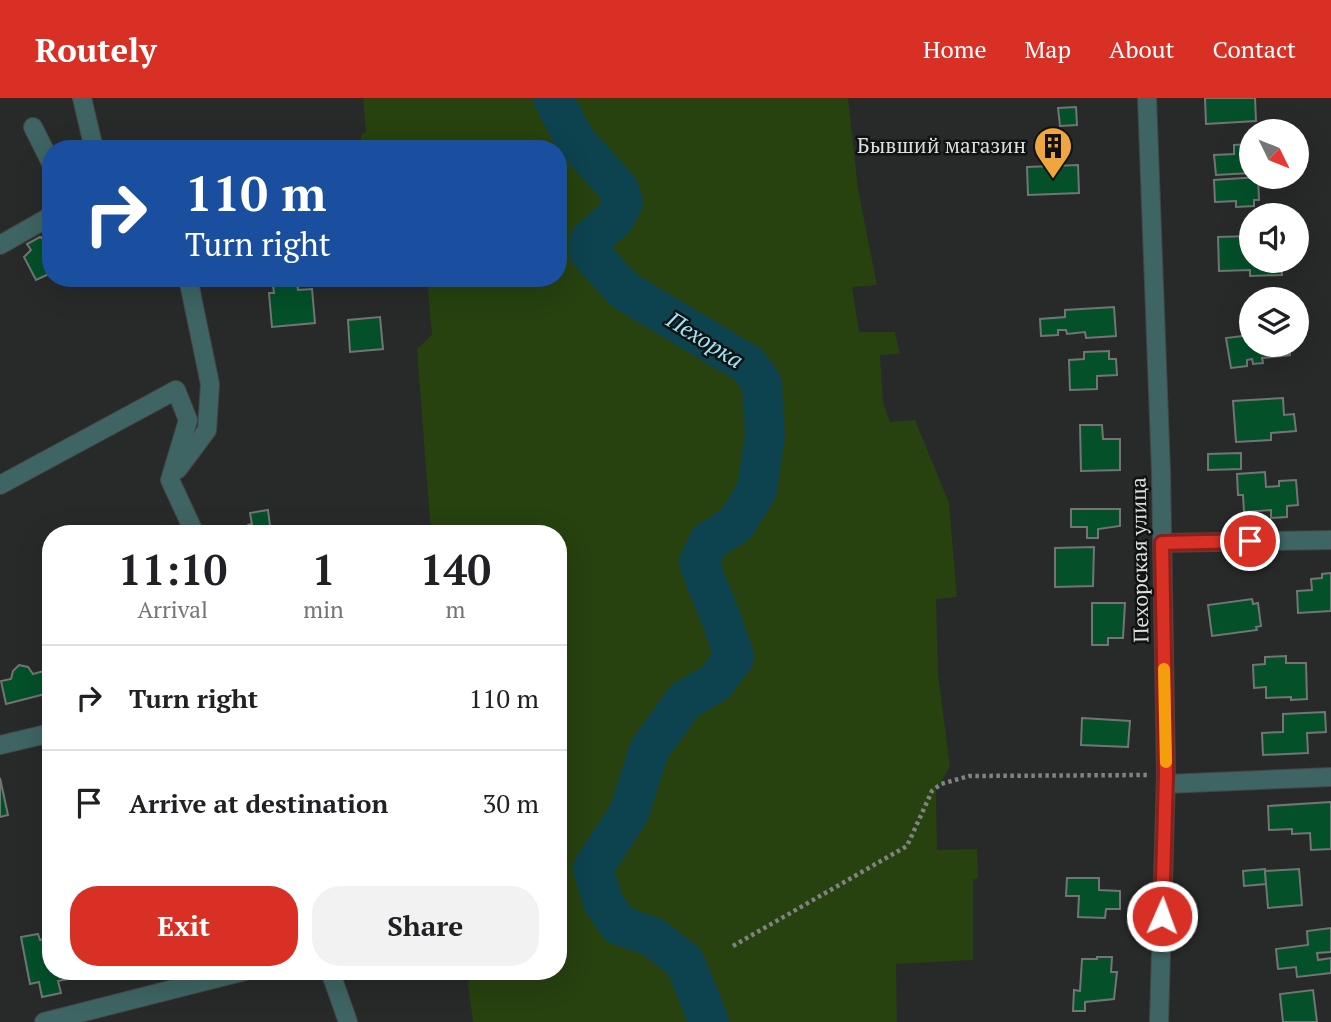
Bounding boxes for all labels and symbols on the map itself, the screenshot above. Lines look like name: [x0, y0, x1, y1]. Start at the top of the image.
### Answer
north arrow: [1239, 119, 1309, 189]
building icon: Бывший магазин: [1032, 125, 1074, 180]
place label: Бывший магазин: [857, 131, 1026, 159]
water label: Пехорка: [660, 303, 749, 375]
street label: Пехорская улица: [1124, 477, 1154, 643]
pin: [1220, 511, 1280, 571]
position arrow: [1125, 879, 1199, 953]

